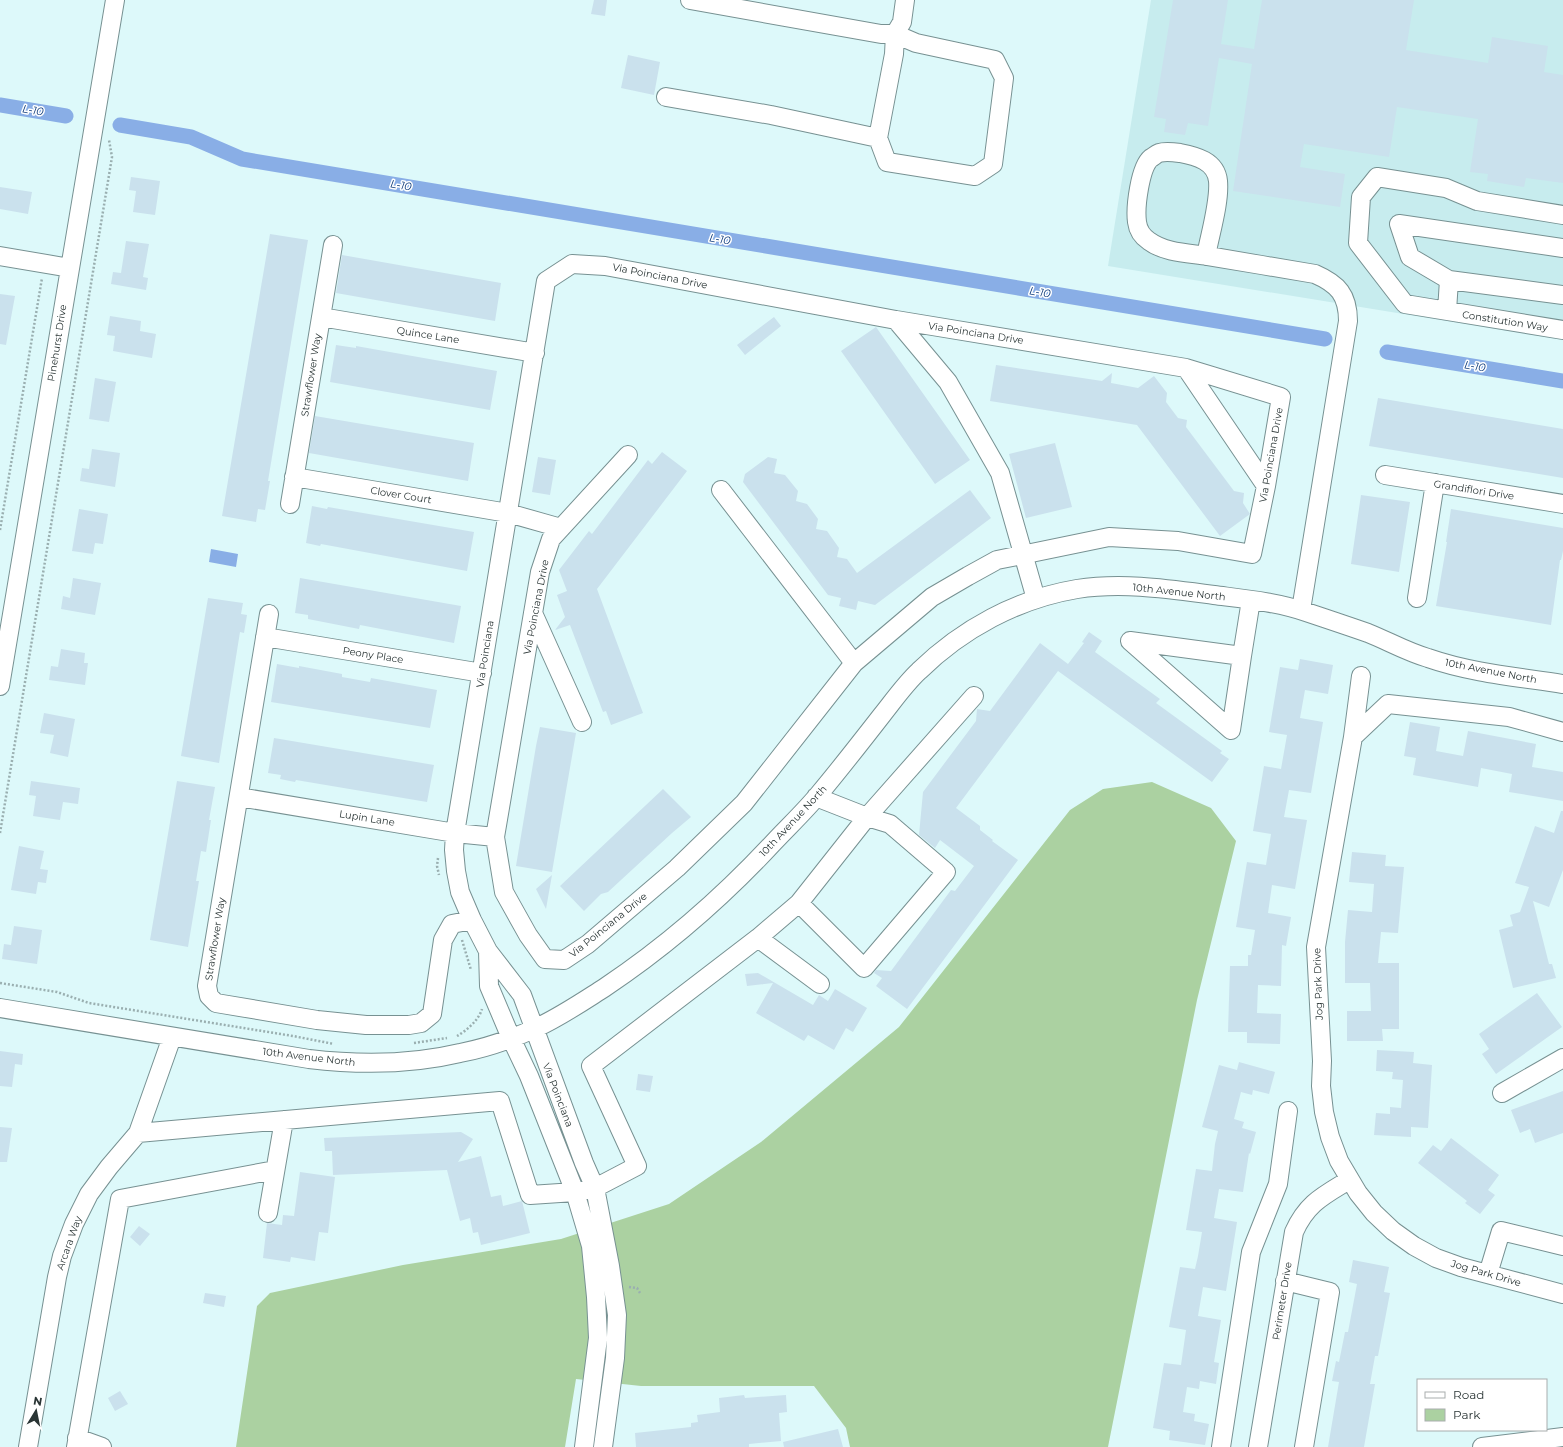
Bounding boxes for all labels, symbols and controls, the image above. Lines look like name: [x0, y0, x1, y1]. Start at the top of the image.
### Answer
water label: L-10: [21, 101, 45, 119]
water label: L-10: [389, 176, 413, 194]
water label: L-10: [708, 230, 732, 248]
street label: Via Poinciana Drive: [611, 260, 709, 292]
water label: L-10: [1028, 283, 1052, 301]
street label: Pinehurst Drive: [44, 304, 70, 382]
street label: Constitution Way: [1461, 308, 1549, 334]
street label: Via Poinciana Drive: [927, 319, 1025, 347]
street label: Quince Lane: [396, 324, 460, 346]
street label: Strawflower Way: [298, 332, 324, 417]
water label: L-10: [1463, 357, 1487, 375]
street label: Via Poinciana Drive: [1256, 406, 1286, 504]
street label: Grandiflori Drive: [1433, 477, 1515, 503]
street label: Clover Court: [369, 484, 433, 506]
street label: Via Poinciana Drive: [520, 558, 552, 656]
street label: 10th Avenue North: [1132, 581, 1226, 603]
street label: Via Poinciana: [473, 620, 497, 688]
street label: Peony Place: [342, 644, 404, 666]
street label: 10th Avenue North: [1444, 656, 1538, 686]
street label: 10th Avenue North: [756, 782, 830, 860]
street label: Lupin Lane: [338, 807, 396, 829]
street label: Via Poinciana Drive: [566, 890, 650, 960]
street label: Strawflower Way: [202, 896, 228, 981]
street label: Jog Park Drive: [1310, 948, 1326, 1021]
street label: 10th Avenue North: [262, 1045, 356, 1069]
street label: Via Poinciana: [540, 1061, 576, 1129]
street label: Arcara Way: [53, 1214, 85, 1272]
street label: Jog Park Drive: [1448, 1256, 1523, 1289]
street label: Perimeter Drive: [1269, 1261, 1295, 1341]
legend: [1417, 1379, 1547, 1431]
text: Road: [1453, 1387, 1484, 1402]
north arrow: [16, 1391, 56, 1431]
text: N: [32, 1393, 43, 1409]
text: Park: [1453, 1407, 1481, 1422]

